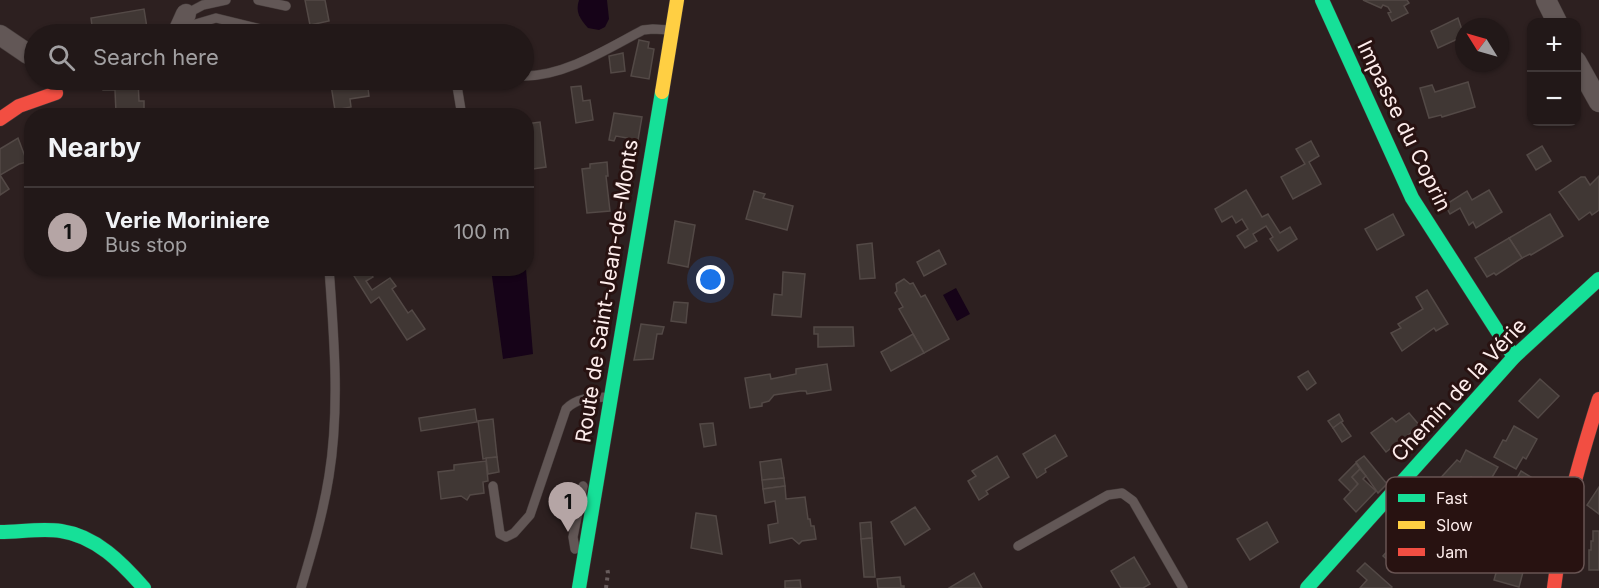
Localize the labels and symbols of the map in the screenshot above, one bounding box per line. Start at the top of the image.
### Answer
north arrow [1455,18,1509,72]
street label: Impasse du Coprin [1352,36,1457,215]
street label: Route de Saint-Jean-de-Monts [570,137,643,444]
your location [696,265,725,294]
street label: Chemin de la Vérie [1386,313,1531,467]
legend [1386,477,1584,573]
pin: 1 [548,482,588,532]
text: Fast [1436,488,1468,508]
text: Slow [1436,515,1473,535]
text: Jam [1436,542,1468,562]

